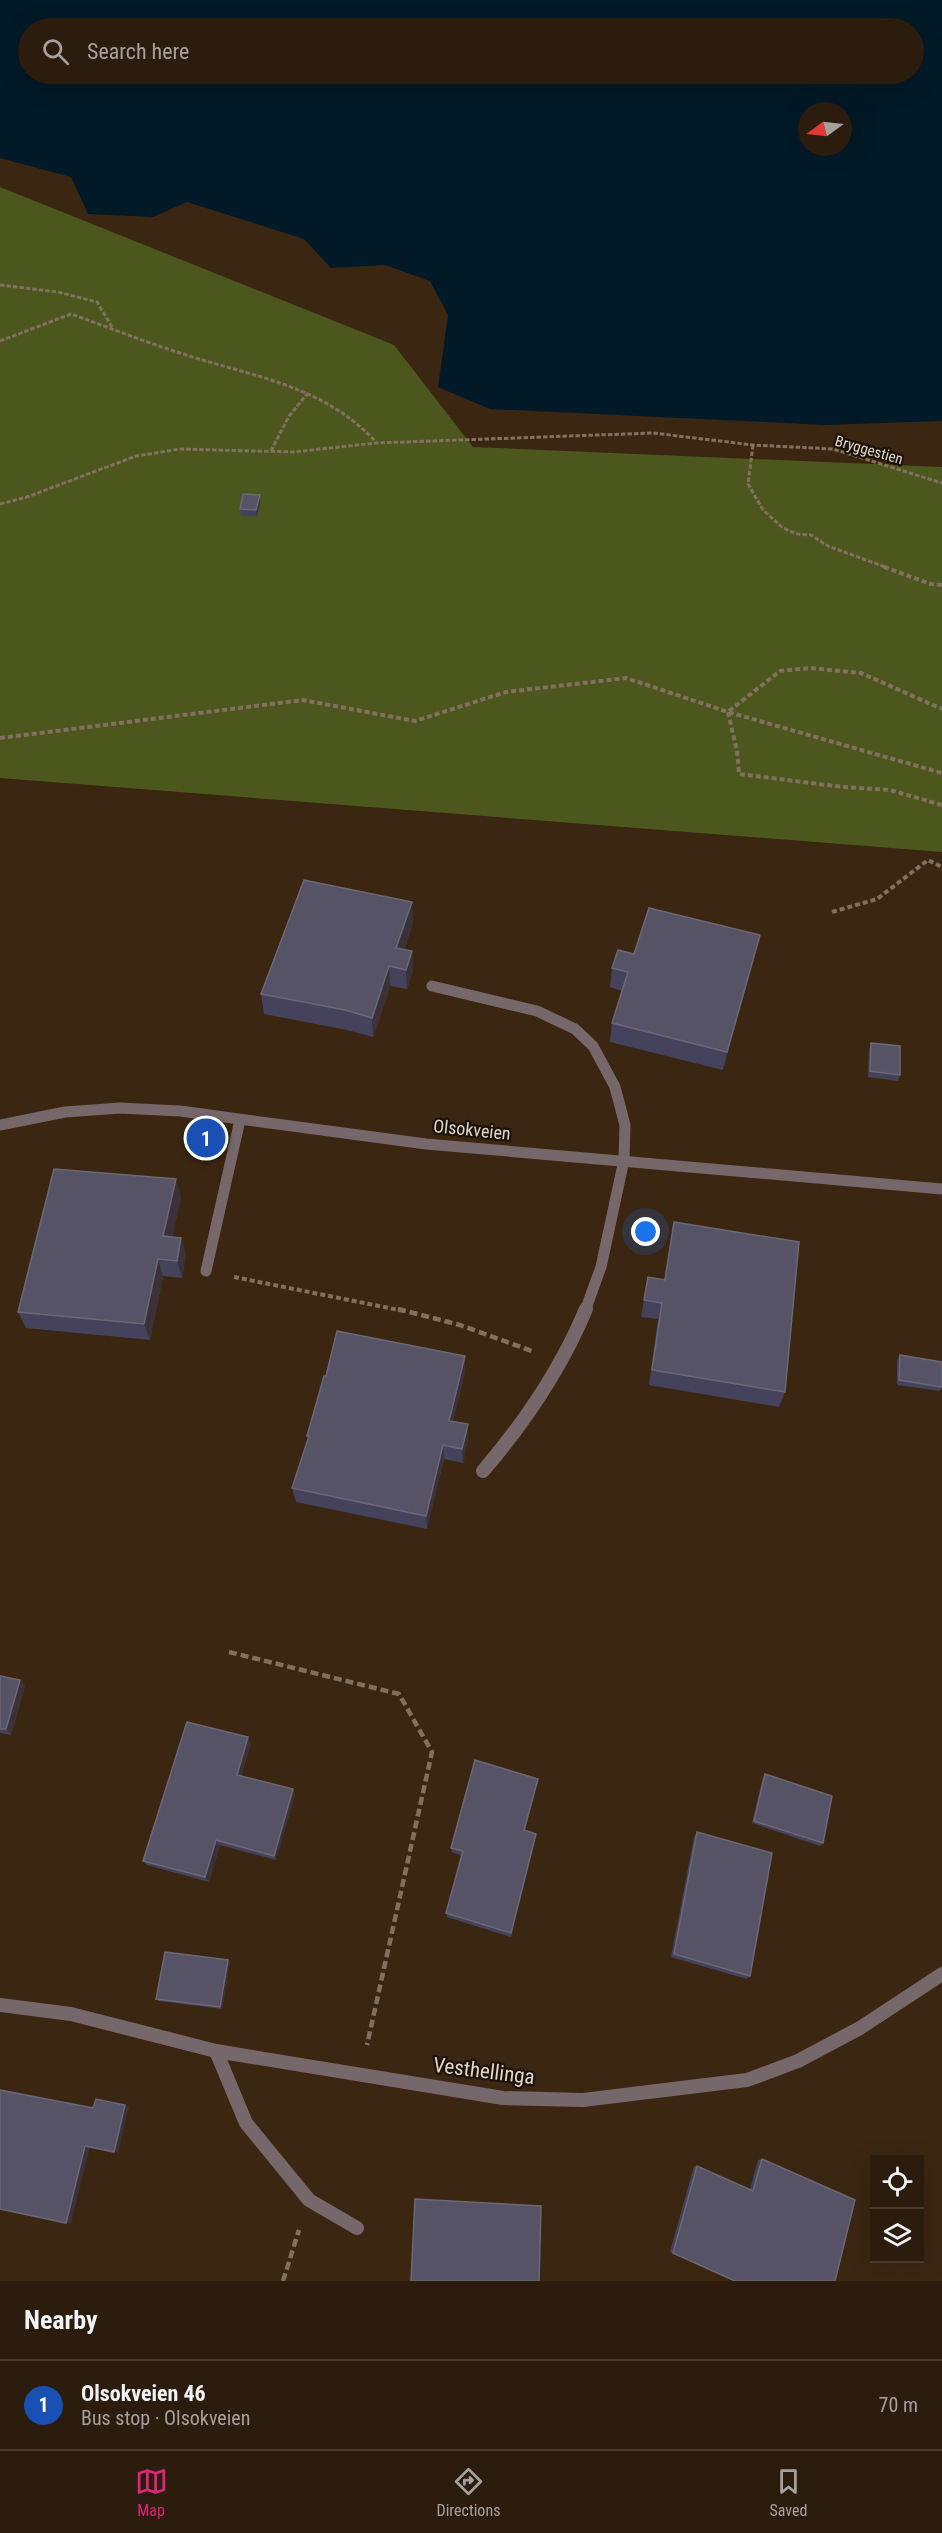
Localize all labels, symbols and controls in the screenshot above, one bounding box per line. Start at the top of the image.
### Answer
search box [18,18,924,84]
icon: search [39,35,72,68]
text: Search here [87,39,189,64]
north arrow [798,102,852,156]
street label: Bryggestien [833,432,905,468]
street label: Olsokveien [432,1115,512,1144]
pin: 1 [186,1116,226,1160]
your location [631,1217,660,1246]
street label: Vesthellinga [432,2053,536,2089]
map controls [870,2155,924,2263]
button: locate [870,2155,924,2209]
button: layers [870,2209,924,2263]
text: Nearby [24,2305,98,2335]
text: Olsokveien 46 [81,2381,206,2406]
text: 1 [38,2393,49,2417]
text: 70 m [879,2393,918,2417]
text: Bus stop · Olsokveien [81,2406,250,2430]
tab: Map [135,2465,168,2520]
tab: Directions [437,2465,500,2520]
tab: Saved [769,2465,807,2520]

